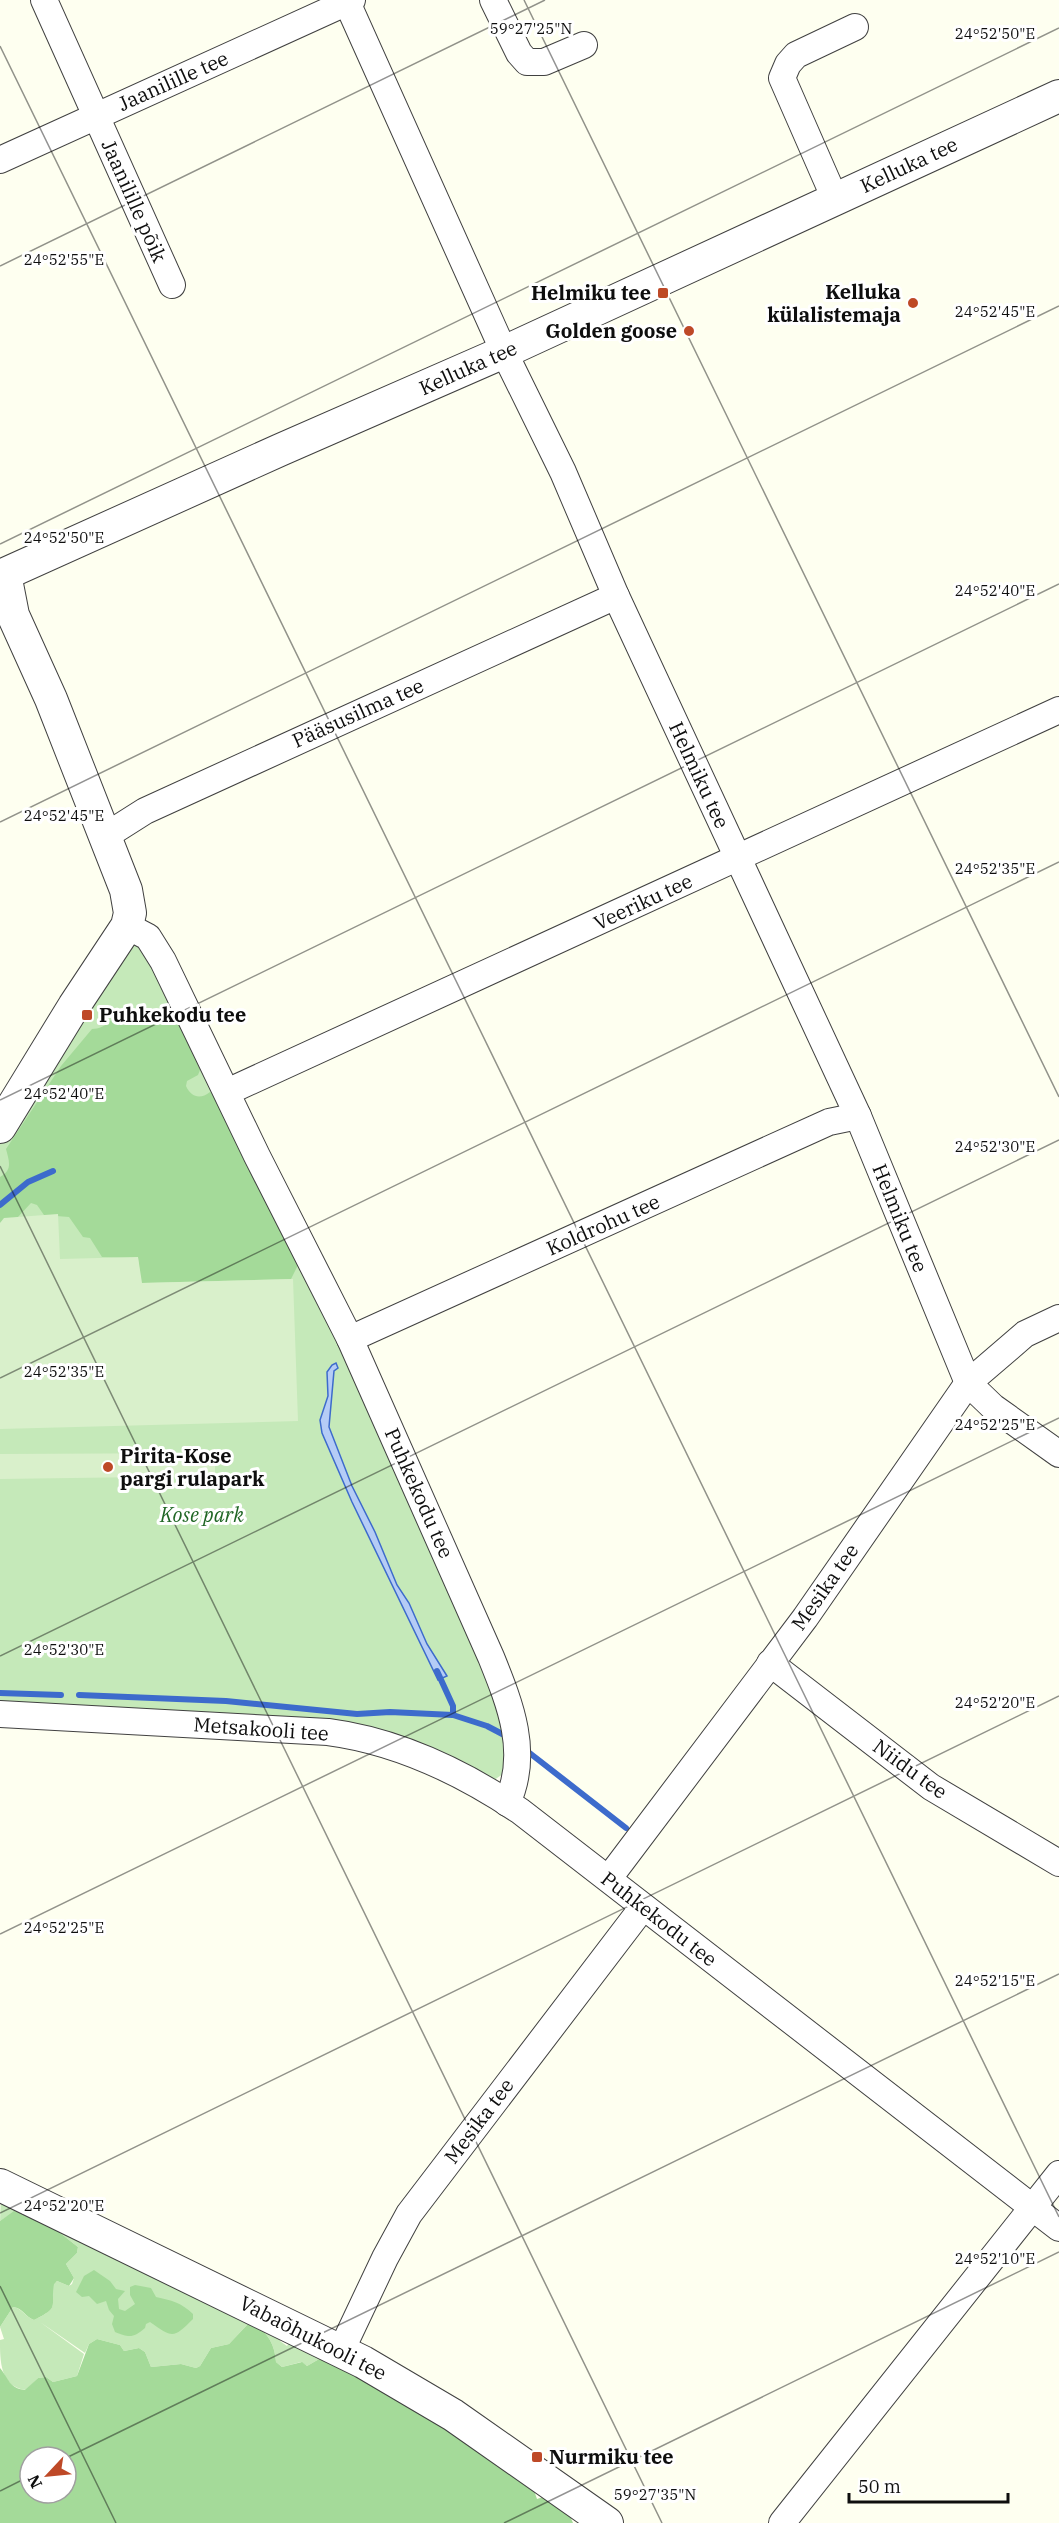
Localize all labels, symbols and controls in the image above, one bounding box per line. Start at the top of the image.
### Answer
text: 59°27'25"N [490,19,572,38]
text: 24°52'50"E [955,24,1035,43]
street label: Jaanilille tee [113,44,232,117]
street label: Kelluka tee [856,130,962,199]
street label: Jaanilille põik [95,135,174,267]
text: 24°52'55"E [24,250,104,269]
place label: Kelluka külalistemaja [767,278,901,328]
place label: Helmiku tee [531,279,651,306]
marker: Helmiku tee [656,286,670,300]
marker: Kelluka külalistemaja [906,296,920,310]
text: 24°52'45"E [955,302,1035,321]
place label: Golden goose [545,317,677,344]
marker: Golden goose [682,324,696,338]
street label: Kelluka tee [415,334,521,401]
text: 24°52'50"E [24,528,104,547]
text: 24°52'40"E [955,581,1035,600]
street label: Pääsusilma tee [288,671,428,754]
street label: Helmiku tee [663,717,736,833]
text: 24°52'45"E [24,806,104,825]
text: 24°52'35"E [955,859,1035,878]
street label: Veeriku tee [589,867,696,936]
place label: Puhkekodu tee [99,1001,246,1028]
marker: Puhkekodu tee [80,1008,94,1022]
text: 24°52'40"E [24,1084,104,1103]
text: 24°52'30"E [955,1137,1035,1156]
street label: Helmiku tee [866,1160,934,1276]
street label: Koldrohu tee [542,1188,664,1262]
text: 24°52'35"E [24,1362,104,1381]
text: 24°52'25"E [955,1415,1035,1434]
street label: Puhkekodu tee [379,1423,460,1562]
place label: Pirita-Kose pargi rulapark [120,1442,265,1492]
marker: Pirita-Kose pargi rulapark [101,1460,115,1474]
park label: Kose park [159,1501,244,1528]
street label: Mesika tee [785,1538,864,1635]
text: 24°52'30"E [24,1640,104,1659]
text: 24°52'20"E [955,1693,1035,1712]
street label: Metsakooli tee [193,1710,330,1747]
street label: Niidu tee [868,1732,953,1805]
street label: Puhkekodu tee [596,1865,723,1972]
text: 24°52'25"E [24,1918,104,1937]
text: 24°52'15"E [955,1971,1035,1990]
street label: Mesika tee [438,2073,519,2169]
text: 24°52'20"E [24,2196,104,2215]
text: 24°52'10"E [955,2249,1035,2268]
street label: Vabaõhukooli tee [235,2289,391,2386]
place label: Nurmiku tee [549,2443,674,2470]
north arrow [18,2445,78,2505]
marker: Nurmiku tee [530,2450,544,2464]
scale bar [849,2466,1008,2504]
text: N [23,2472,46,2492]
text: 50 m [858,2475,901,2498]
text: 59°27'35"N [614,2485,696,2504]

